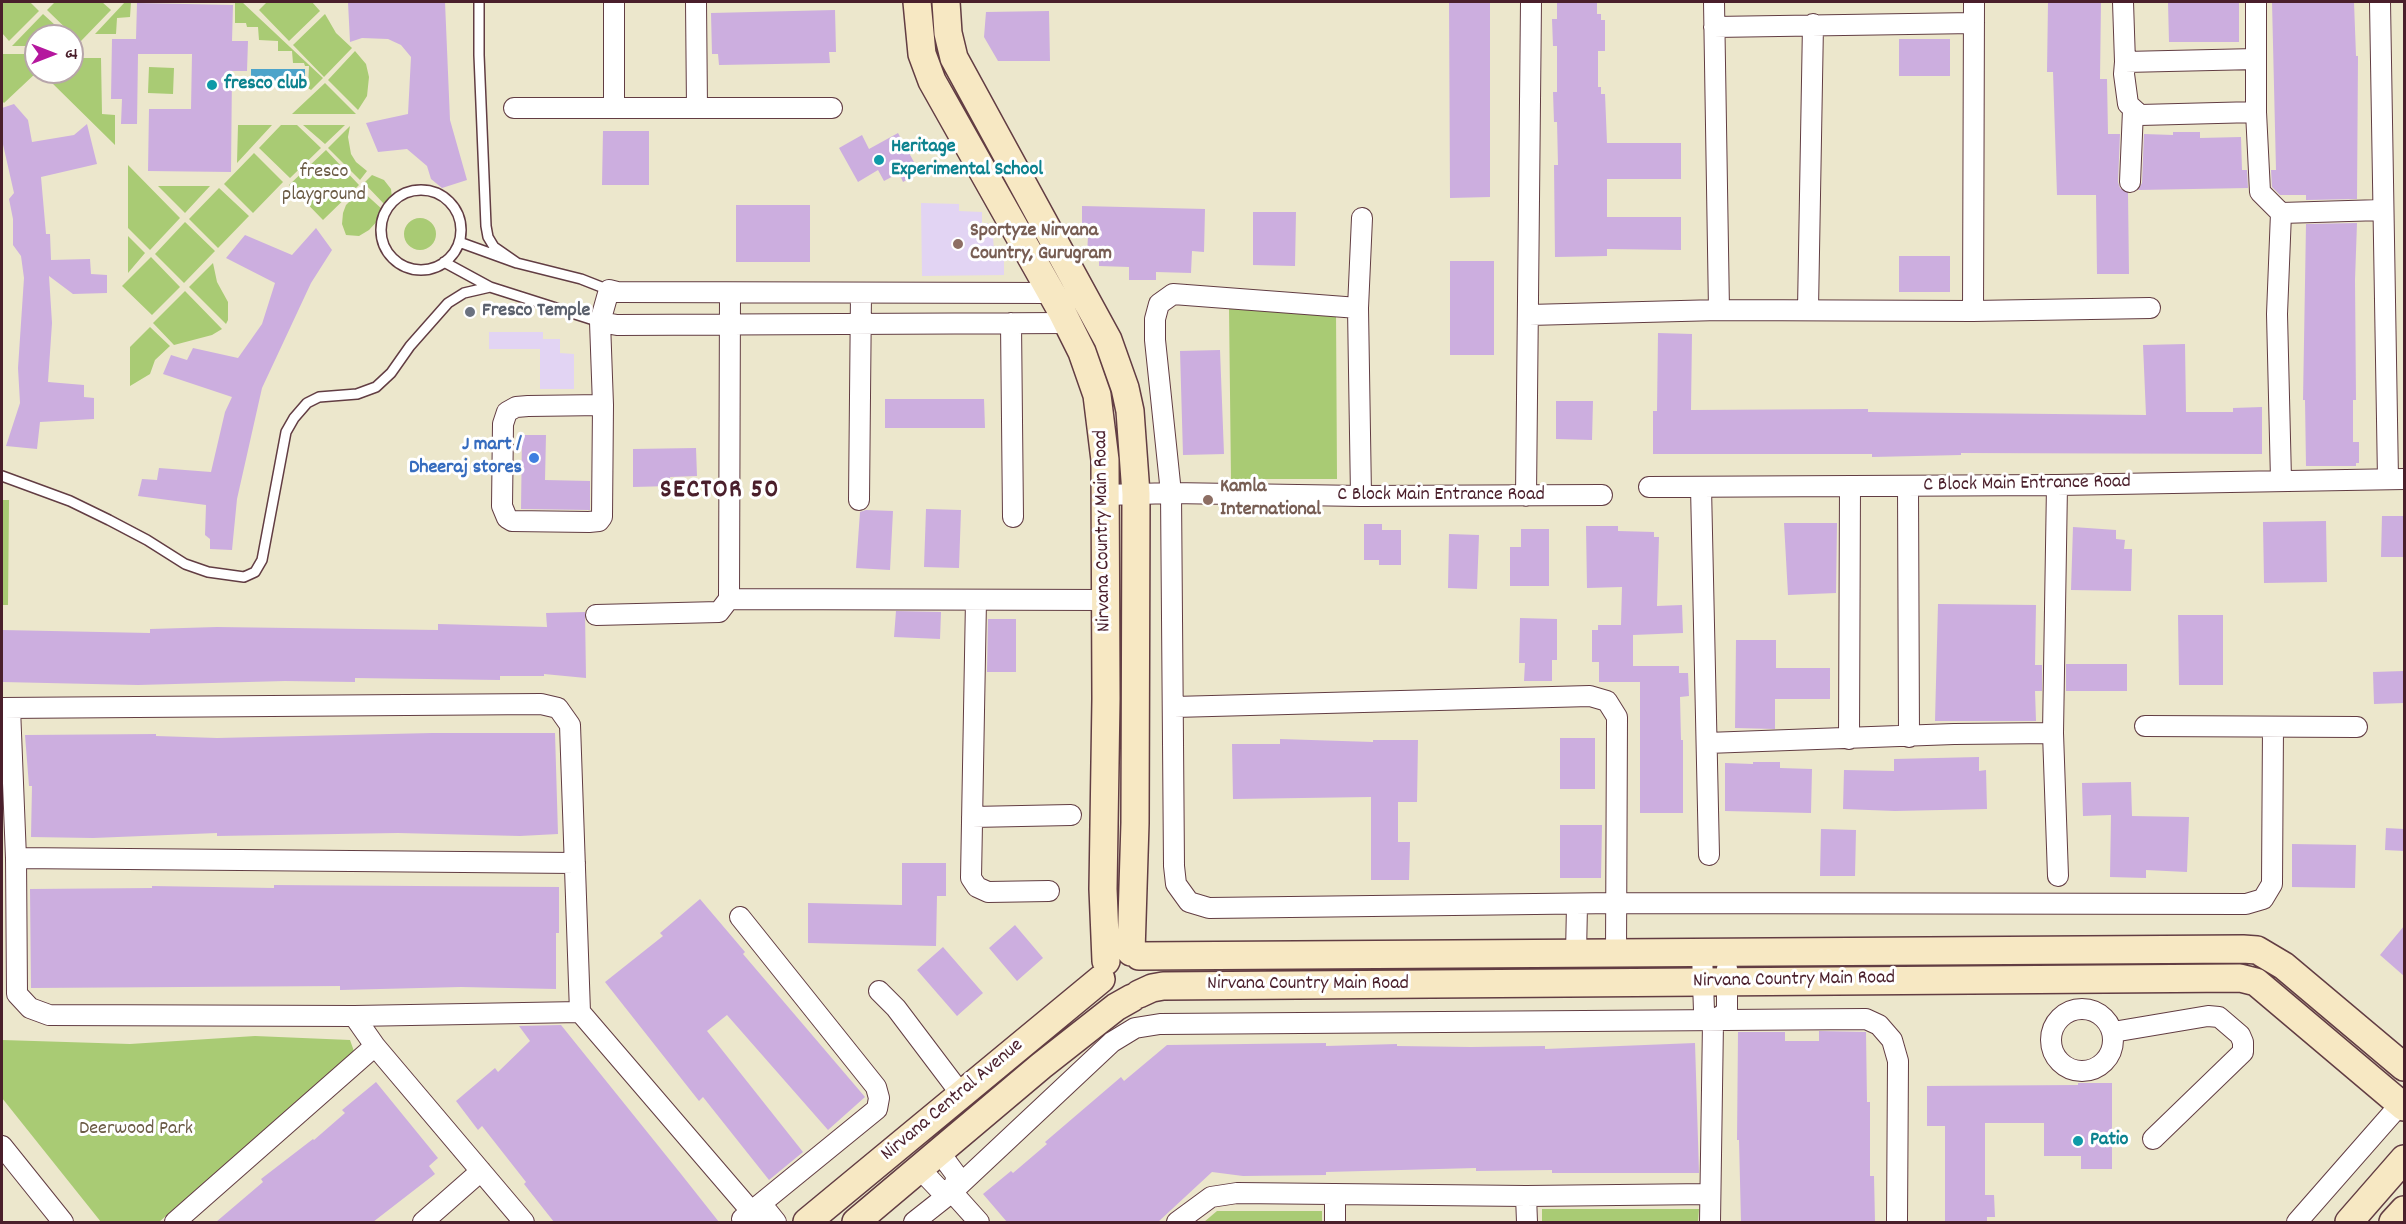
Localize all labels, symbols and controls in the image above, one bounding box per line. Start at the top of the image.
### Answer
north arrow [24,24,84,84]
text: उ [59,49,82,59]
place label: fresco club [224,73,307,97]
marker: fresco club [205,78,219,92]
place label: Heritage Experimental School [891,136,1043,183]
marker: Heritage Experimental School [872,153,886,167]
park label: fresco playground [282,161,366,208]
place label: Sportyze Nirvana Country, Gurugram [970,220,1112,267]
marker: Sportyze Nirvana Country, Gurugram [951,237,965,251]
place label: Fresco Temple [482,300,590,324]
marker: Fresco Temple [463,305,477,319]
street label: Nirvana Country Main Road [1090,430,1118,632]
place label: J mart / Dheeraj stores [409,434,522,481]
marker: J mart / Dheeraj stores [527,451,541,465]
street label: C Block Main Entrance Road [1923,471,2131,499]
district label: SECTOR 50 [660,476,780,508]
place label: Kamla International [1220,476,1321,523]
street label: C Block Main Entrance Road [1337,484,1545,508]
marker: Kamla International [1201,493,1215,507]
street label: Nirvana Country Main Road [1693,967,1895,995]
street label: Nirvana Country Main Road [1207,973,1409,997]
street label: Nirvana Central Avenue [877,1035,1029,1167]
park label: Deerwood Park [79,1118,193,1142]
place label: Patio [2090,1129,2128,1153]
marker: Patio [2071,1134,2085,1148]

